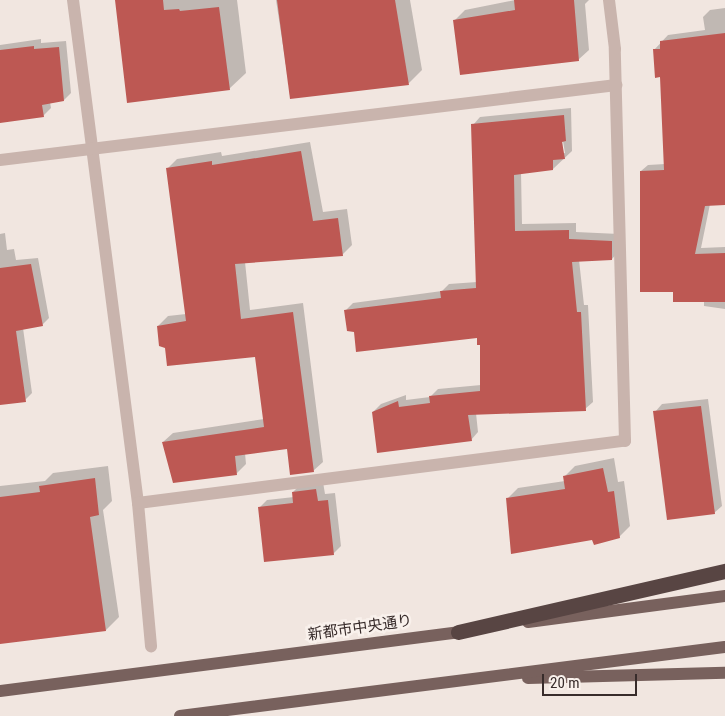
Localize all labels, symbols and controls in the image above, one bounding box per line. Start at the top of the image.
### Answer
street label: 新都市中央通り [307,612,413,644]
scale bar [545,664,640,696]
text: 20 m [550,674,580,692]

